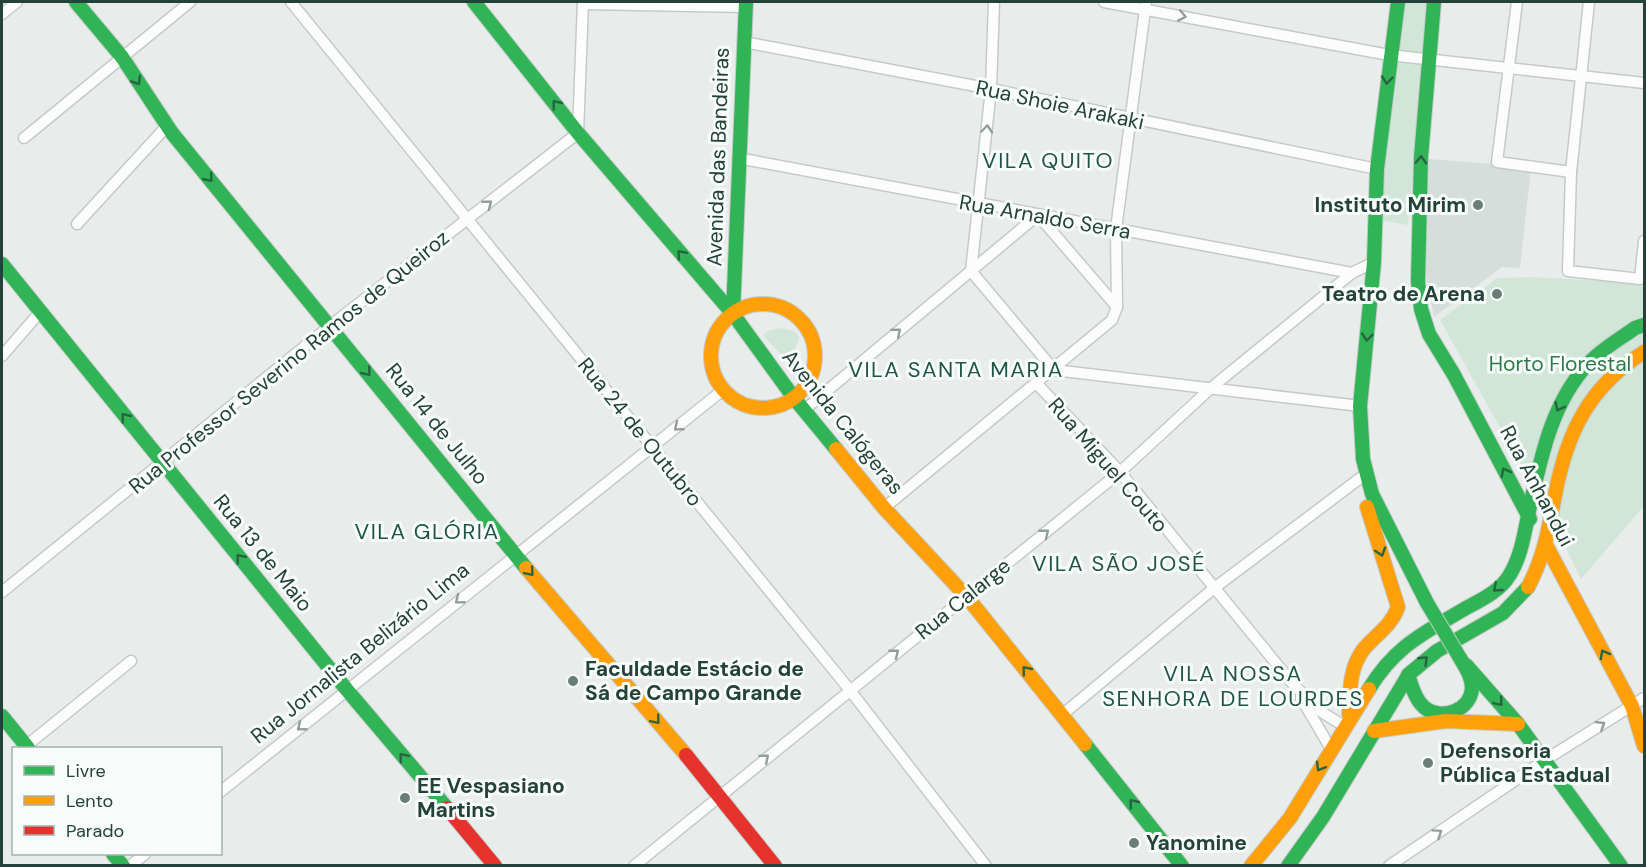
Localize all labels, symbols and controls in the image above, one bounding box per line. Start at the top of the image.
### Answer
one-way arrow [1176,9,1186,22]
street label: Avenida das Bandeiras [700,47,736,267]
street label: Rua Shoie Arakaki [973,73,1147,137]
one-way arrow [130,75,142,85]
one-way arrow [1381,76,1394,85]
one-way arrow [552,100,563,111]
one-way arrow [980,124,993,133]
district label: VILA QUITO [982,146,1114,175]
one-way arrow [1415,156,1428,165]
one-way arrow [202,171,213,182]
street label: Rua Arnaldo Serra [957,188,1133,246]
place label: Instituto Mirim [1315,191,1466,219]
marker: Instituto Mirim [1471,198,1485,212]
one-way arrow [481,201,492,212]
street label: Rua Professor Severino Ramos de Queiroz [123,224,455,500]
one-way arrow [677,250,688,261]
place label: Teatro de Arena [1322,280,1485,308]
marker: Teatro de Arena [1490,287,1504,301]
one-way arrow [890,329,901,340]
one-way arrow [1361,333,1374,342]
street label: Avenida Calógeras [776,344,910,500]
park label: Horto Florestal [1489,350,1631,378]
street label: Rua 24 de Outubro [571,352,709,512]
district label: VILA SANTA MARIA [848,355,1064,384]
street label: Rua 14 de Julho [379,357,495,491]
one-way arrow [360,365,371,376]
street label: Rua Miguel Couto [1042,392,1174,538]
one-way arrow [1555,401,1567,412]
one-way arrow [122,413,133,424]
one-way arrow [674,419,685,430]
street label: Rua Anhandui [1493,421,1581,551]
one-way arrow [1501,467,1512,478]
street label: Rua 13 de Maio [207,488,319,618]
district label: VILA GLÓRIA [354,517,500,546]
one-way arrow [1038,530,1049,541]
one-way arrow [1374,546,1387,557]
district label: VILA SÃO JOSÉ [1032,549,1206,578]
street label: Rua Calarge [910,552,1016,646]
one-way arrow [236,554,247,565]
street label: Rua Jornalista Belizário Lima [245,556,475,750]
one-way arrow [523,565,534,576]
one-way arrow [1493,581,1504,592]
one-way arrow [454,592,465,603]
one-way arrow [888,650,899,661]
one-way arrow [1600,650,1611,660]
place label: Faculdade Estácio de Sá de Campo Grande [585,655,804,707]
one-way arrow [1418,656,1428,667]
district label: VILA NOSSA SENHORA DE LOURDES [1102,659,1364,713]
one-way arrow [1022,666,1033,677]
marker: Faculdade Estácio de Sá de Campo Grande [566,674,580,688]
one-way arrow [1492,695,1503,706]
one-way arrow [649,713,660,724]
one-way arrow [297,719,308,730]
one-way arrow [1594,722,1605,733]
place label: Defensoria Pública Estadual [1440,737,1610,789]
legend [12,747,222,855]
one-way arrow [399,753,410,764]
one-way arrow [758,755,769,766]
marker: Defensoria Pública Estadual [1421,756,1435,770]
text: Livre [66,759,106,783]
one-way arrow [1316,761,1327,771]
place label: EE Vespasiano Martins [417,772,565,824]
text: Lento [66,789,113,813]
marker: EE Vespasiano Martins [398,791,412,805]
one-way arrow [1129,799,1140,810]
text: Parado [66,819,124,843]
place label: Yanomine [1146,829,1247,857]
one-way arrow [1431,829,1442,840]
marker: Yanomine [1127,836,1141,850]

